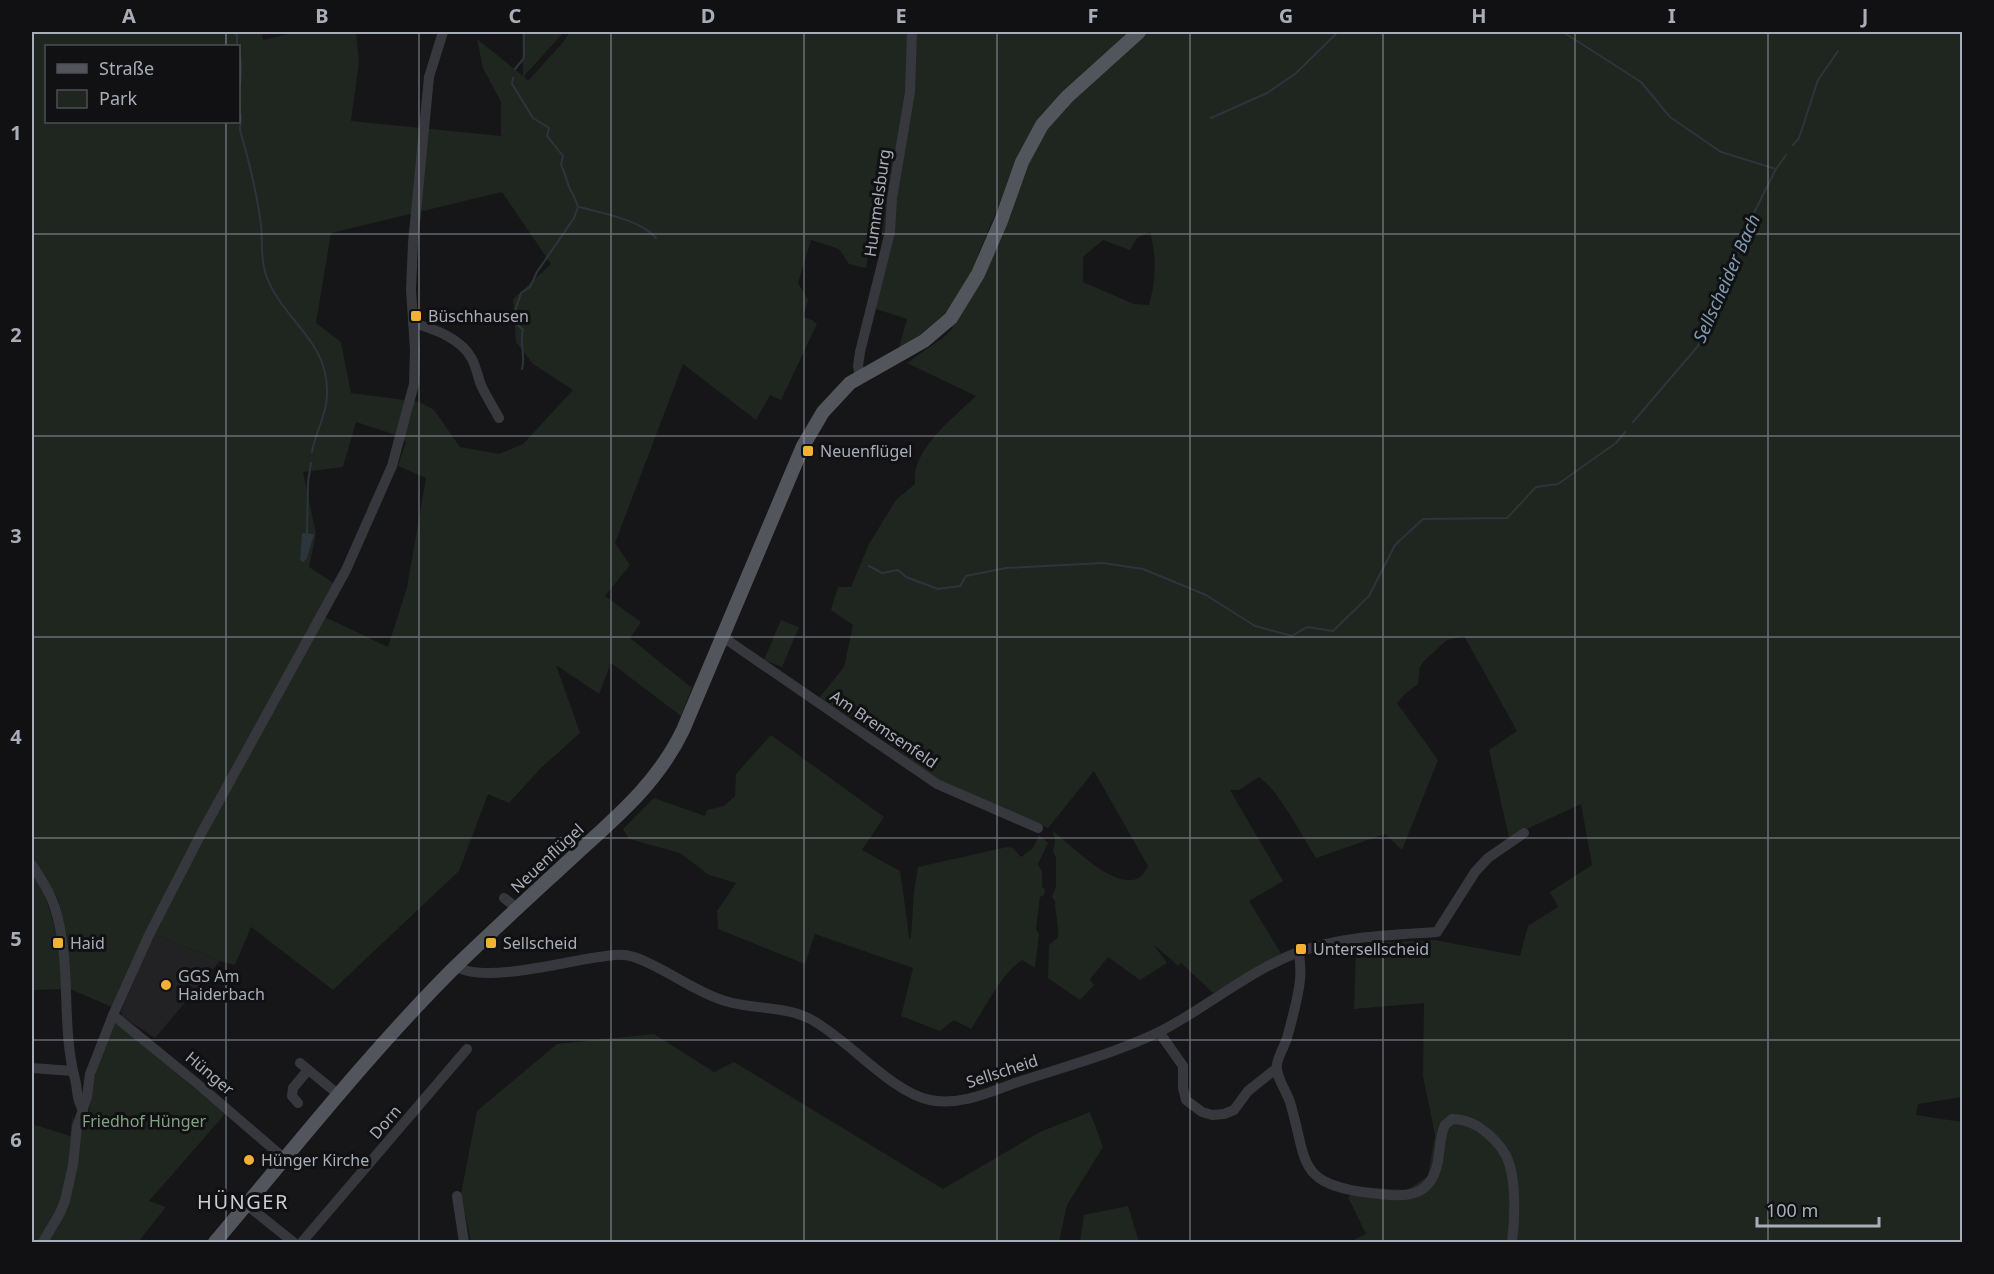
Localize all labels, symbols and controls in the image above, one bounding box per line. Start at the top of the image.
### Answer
text: A [122,2,136,29]
text: B [315,2,329,29]
text: C [509,2,522,29]
text: D [701,2,715,29]
text: E [895,2,907,29]
text: F [1088,2,1098,29]
text: G [1279,2,1293,29]
text: H [1471,2,1487,29]
text: I [1668,2,1676,29]
text: J [1860,2,1868,29]
legend [45,45,240,123]
text: Straße [99,56,154,80]
text: Park [99,86,137,110]
text: 1 [10,119,22,146]
street label: Hummelsburg [859,148,895,258]
water label: Sellscheider Bach [1687,210,1765,346]
place label: Büschhausen [428,305,529,327]
marker: Büschhausen [409,309,423,323]
text: 2 [10,321,22,348]
place label: Neuenflügel [820,440,913,462]
marker: Neuenflügel [801,444,815,458]
text: 3 [10,522,22,549]
street label: Am Bremsenfeld [826,685,942,773]
text: 4 [10,723,22,750]
street label: Neuenflügel [506,818,588,898]
text: 5 [10,925,22,952]
place label: Haid [70,932,105,954]
place label: Sellscheid [503,932,577,954]
marker: Haid [51,936,65,950]
marker: Sellscheid [484,936,498,950]
place label: Untersellscheid [1313,938,1429,960]
marker: Untersellscheid [1294,942,1308,956]
place label: GGS Am Haiderbach [178,965,265,1005]
marker: GGS Am Haiderbach [159,978,173,992]
street label: Hünger [181,1046,239,1100]
street label: Sellscheid [963,1049,1041,1093]
street label: Dorn [364,1100,406,1144]
park label: Friedhof Hünger [82,1110,207,1132]
text: 6 [10,1126,22,1153]
place label: Hünger Kirche [261,1149,369,1171]
marker: Hünger Kirche [242,1153,256,1167]
district label: HÜNGER [197,1188,289,1215]
scale bar [1757,1190,1878,1228]
text: 100 m [1766,1198,1818,1222]

